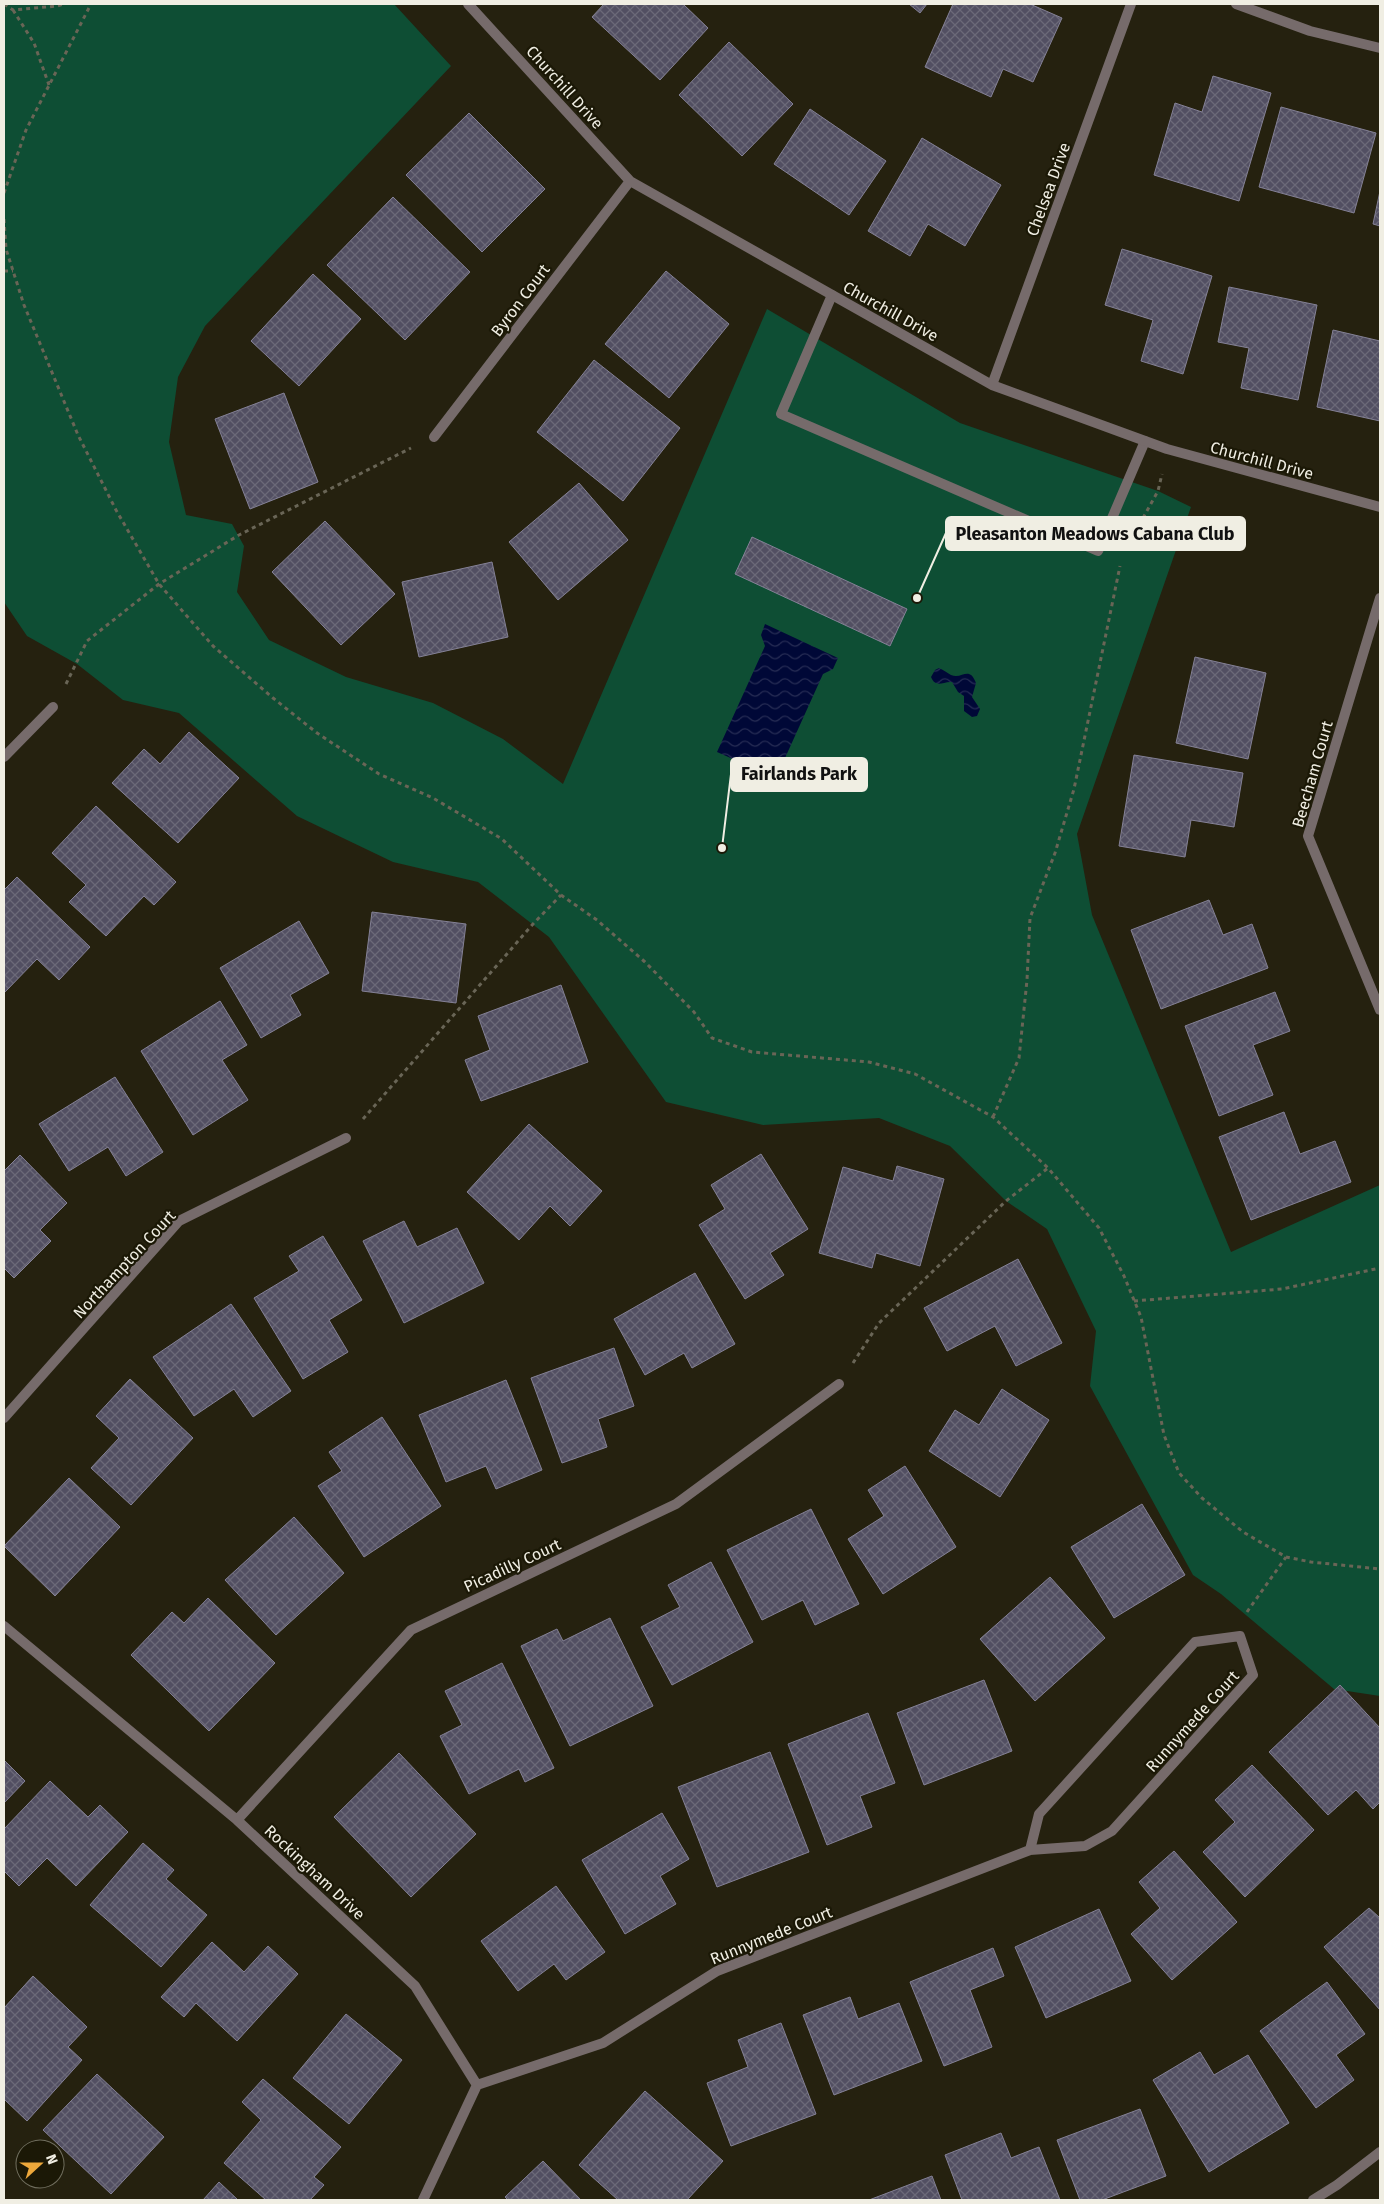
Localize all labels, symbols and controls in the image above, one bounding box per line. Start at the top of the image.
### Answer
street label: Churchill Drive [522,42,607,133]
street label: Chelsea Drive [1023,140,1074,239]
street label: Byron Court [487,260,554,340]
street label: Churchill Drive [840,277,942,345]
street label: Churchill Drive [1208,438,1315,483]
callout: Pleasanton Meadows Cabana Club [946,517,1245,550]
text: Pleasanton Meadows Cabana Club [956,523,1235,545]
street label: Beecham Court [1288,718,1337,830]
callout: Fairlands Park [731,758,867,791]
text: Fairlands Park [741,763,858,785]
street label: Northampton Court [69,1206,180,1322]
street label: Picadilly Court [461,1535,564,1596]
street label: Runnymede Court [1142,1667,1243,1776]
street label: Rockingham Drive [260,1821,369,1924]
street label: Runnymede Court [707,1902,835,1969]
north arrow [15,2139,65,2189]
text: N [42,2152,61,2167]

